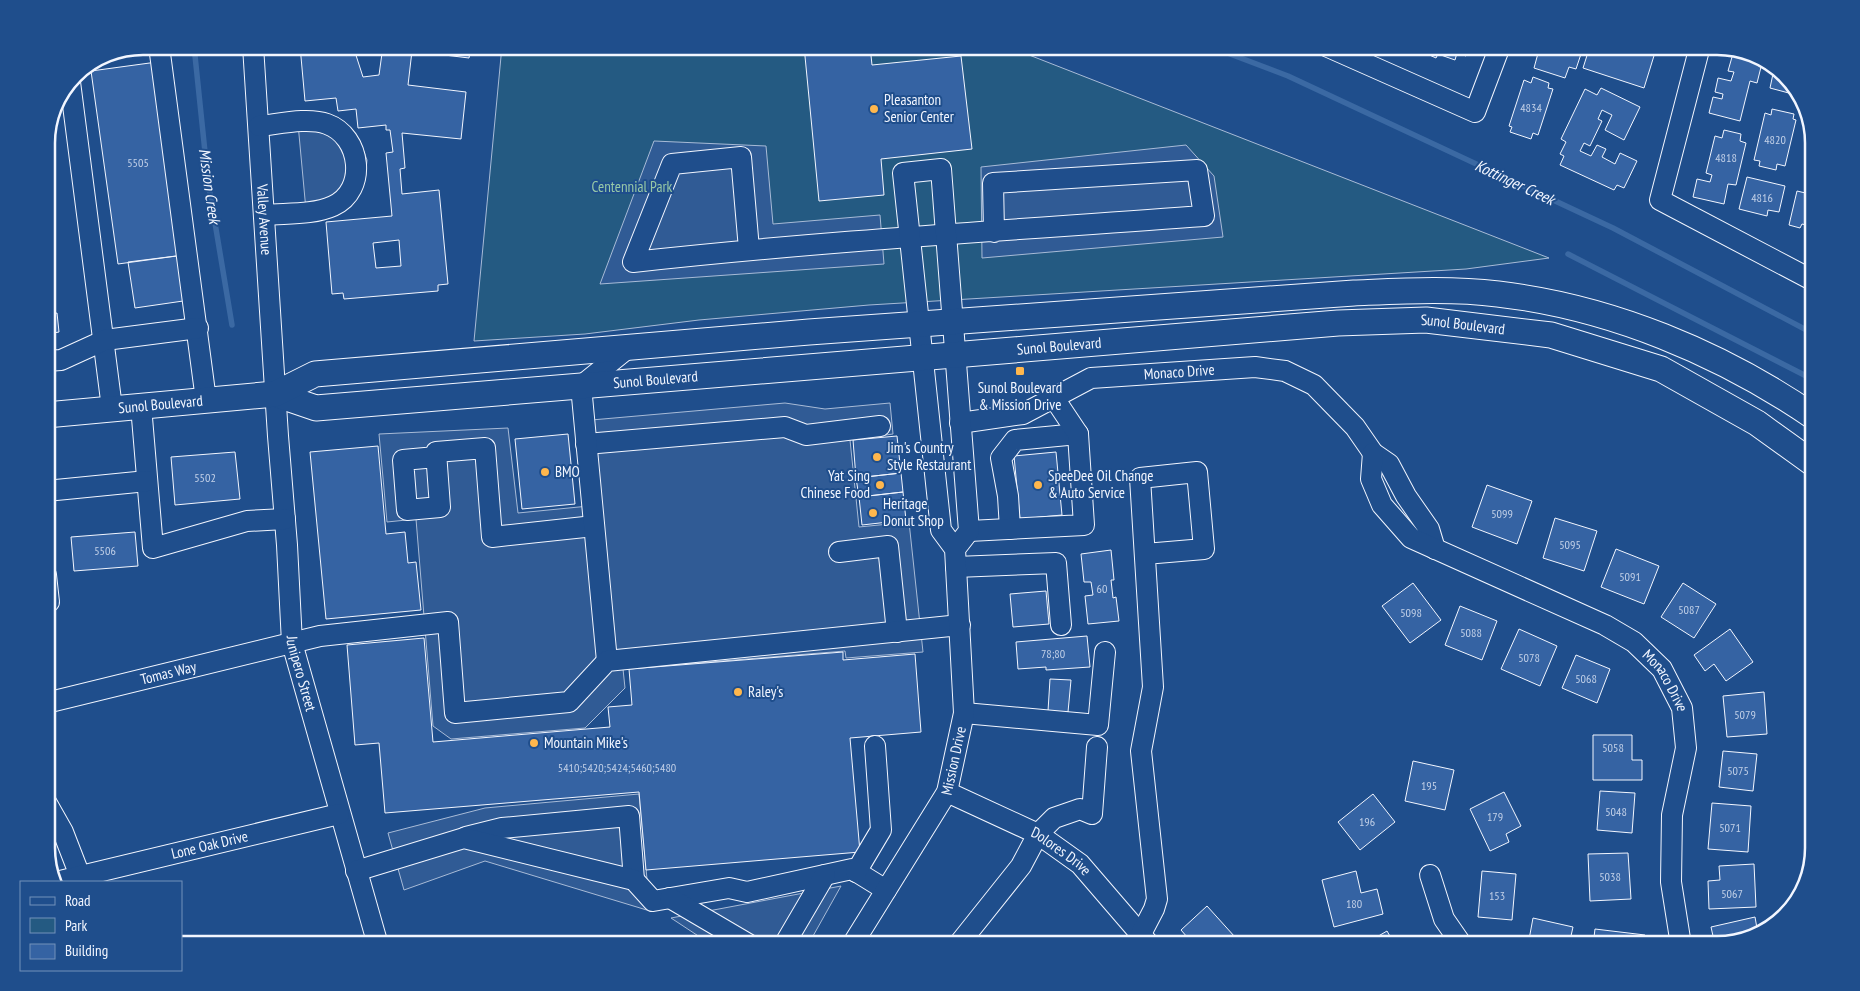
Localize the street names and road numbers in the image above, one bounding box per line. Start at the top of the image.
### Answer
street label: Valley Avenue [253,182,276,256]
street label: Sunol Boulevard [1420,310,1506,338]
street label: Sunol Boulevard [1016,333,1102,359]
street label: Monaco Drive [1143,360,1215,383]
street label: Sunol Boulevard [612,366,698,392]
street label: Sunol Boulevard [117,391,204,417]
street label: Junipero Street [283,634,321,713]
street label: Monaco Drive [1639,645,1692,712]
street label: Tomas Way [138,657,198,689]
street label: Mission Drive [937,725,970,797]
street label: Dolores Drive [1028,822,1096,879]
street label: Lone Oak Drive [169,826,250,863]

